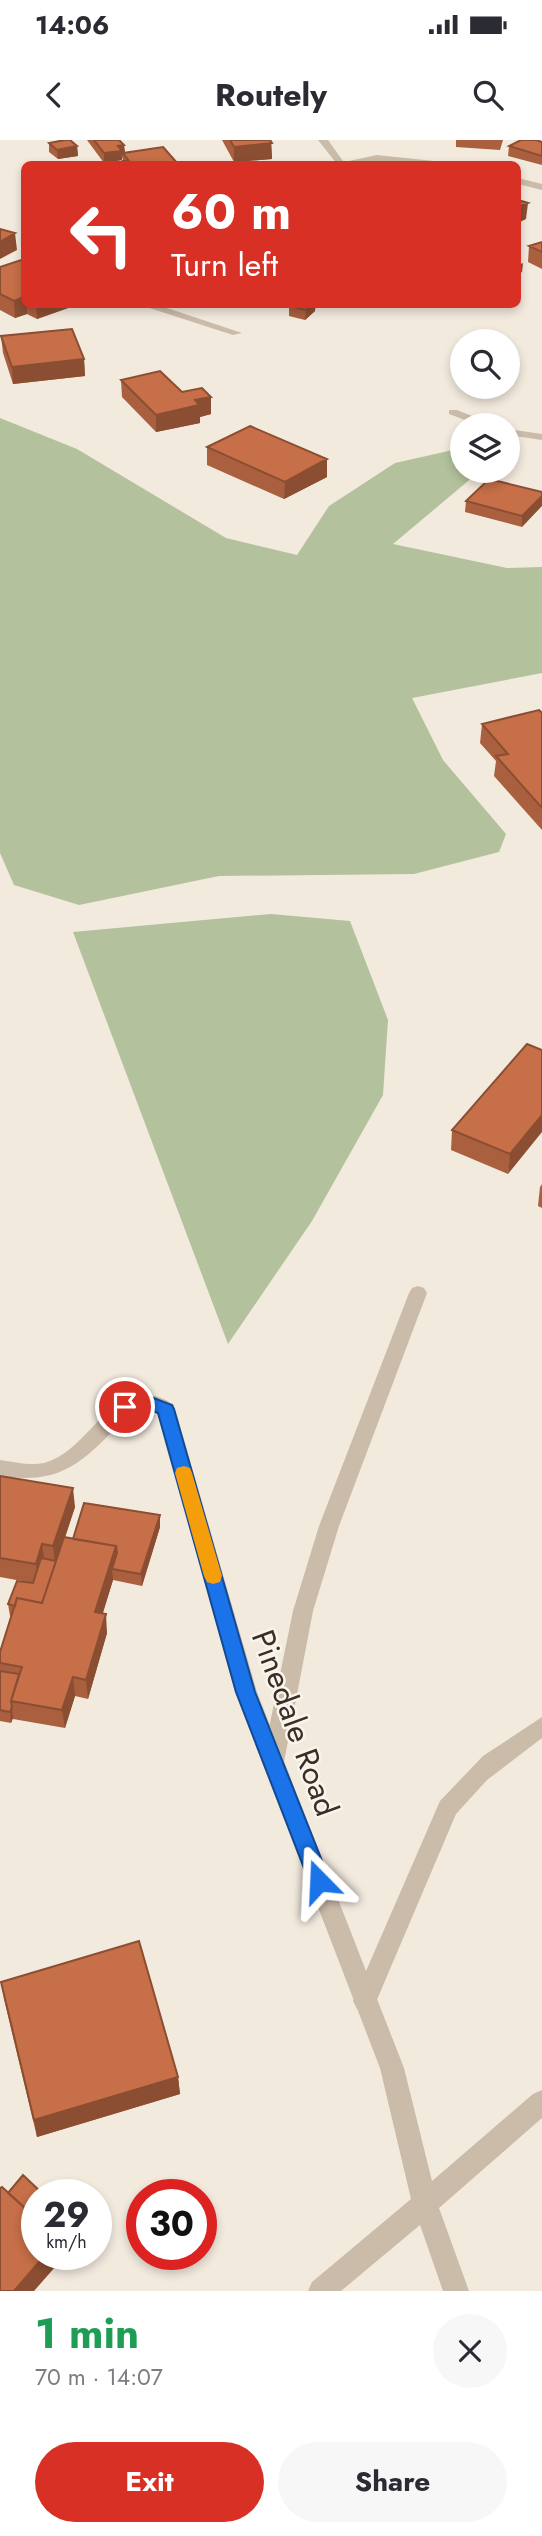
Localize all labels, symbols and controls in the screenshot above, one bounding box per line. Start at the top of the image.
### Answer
text: 14:06 [35,6,109,44]
text: Routely [215,72,327,118]
icon: back [35,76,73,114]
icon: search [469,76,507,114]
text: 60 m [171,177,291,247]
icon: left [56,189,147,280]
text: Turn left [171,242,278,288]
map controls [450,329,520,483]
button: search [450,329,520,399]
button: layers [450,413,520,483]
pin [95,1377,155,1437]
icon: arrive [106,1388,144,1426]
street label: Pinedale Road [240,1623,350,1823]
position arrow [282,1844,356,1918]
speed limit sign: 30 [126,2179,217,2270]
text: 29 [43,2190,90,2240]
text: km/h [46,2229,87,2255]
text: 1 min [35,2303,139,2364]
button: close [433,2314,507,2388]
text: 70 m · 14:07 [35,2360,163,2394]
button: Exit [35,2442,264,2522]
button: Share [278,2442,507,2522]

